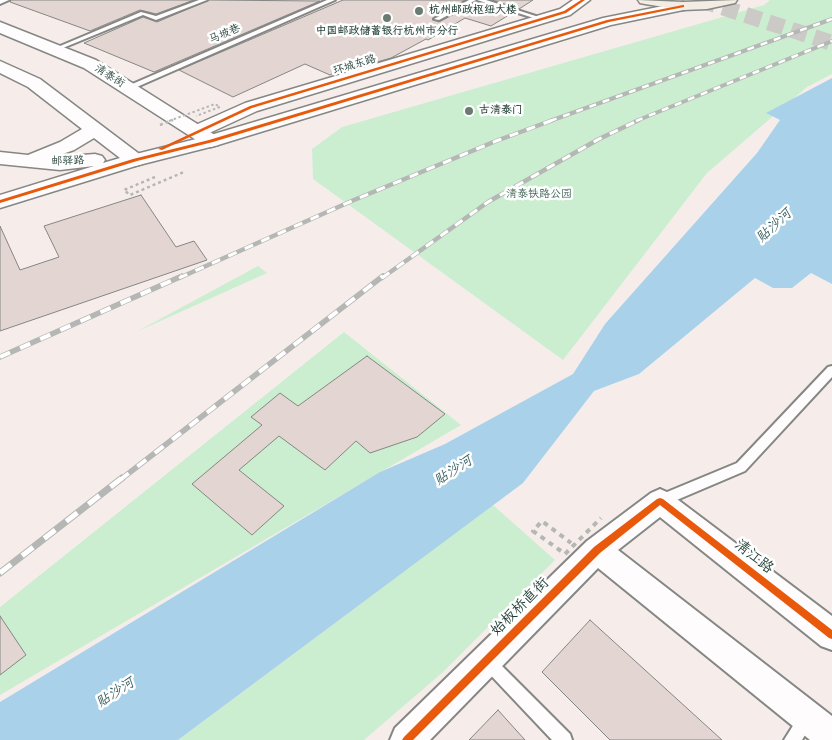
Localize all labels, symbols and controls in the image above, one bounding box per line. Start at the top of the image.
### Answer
place label: 杭州邮政枢纽大楼 [429,4,517,18]
marker: 杭州邮政枢纽大楼 [413,5,425,17]
marker: 中国邮政储蓄银行杭州市分行 [381,12,393,24]
street label: 马坡巷 [207,22,243,48]
place label: 中国邮政储蓄银行杭州市分行 [316,25,458,39]
street label: 环城东路 [332,53,378,79]
street label: 清泰街 [92,63,126,91]
place label: 古清泰门 [479,104,523,118]
marker: 古清泰门 [463,105,475,117]
street label: 邮驿路 [51,155,85,169]
park label: 清泰铁路公园 [506,188,572,202]
water label: 贴沙河 [754,207,796,247]
water label: 贴沙河 [432,454,476,490]
street label: 清江路 [730,537,776,579]
street label: 始板桥直街 [488,575,554,641]
water label: 贴沙河 [94,676,138,712]

